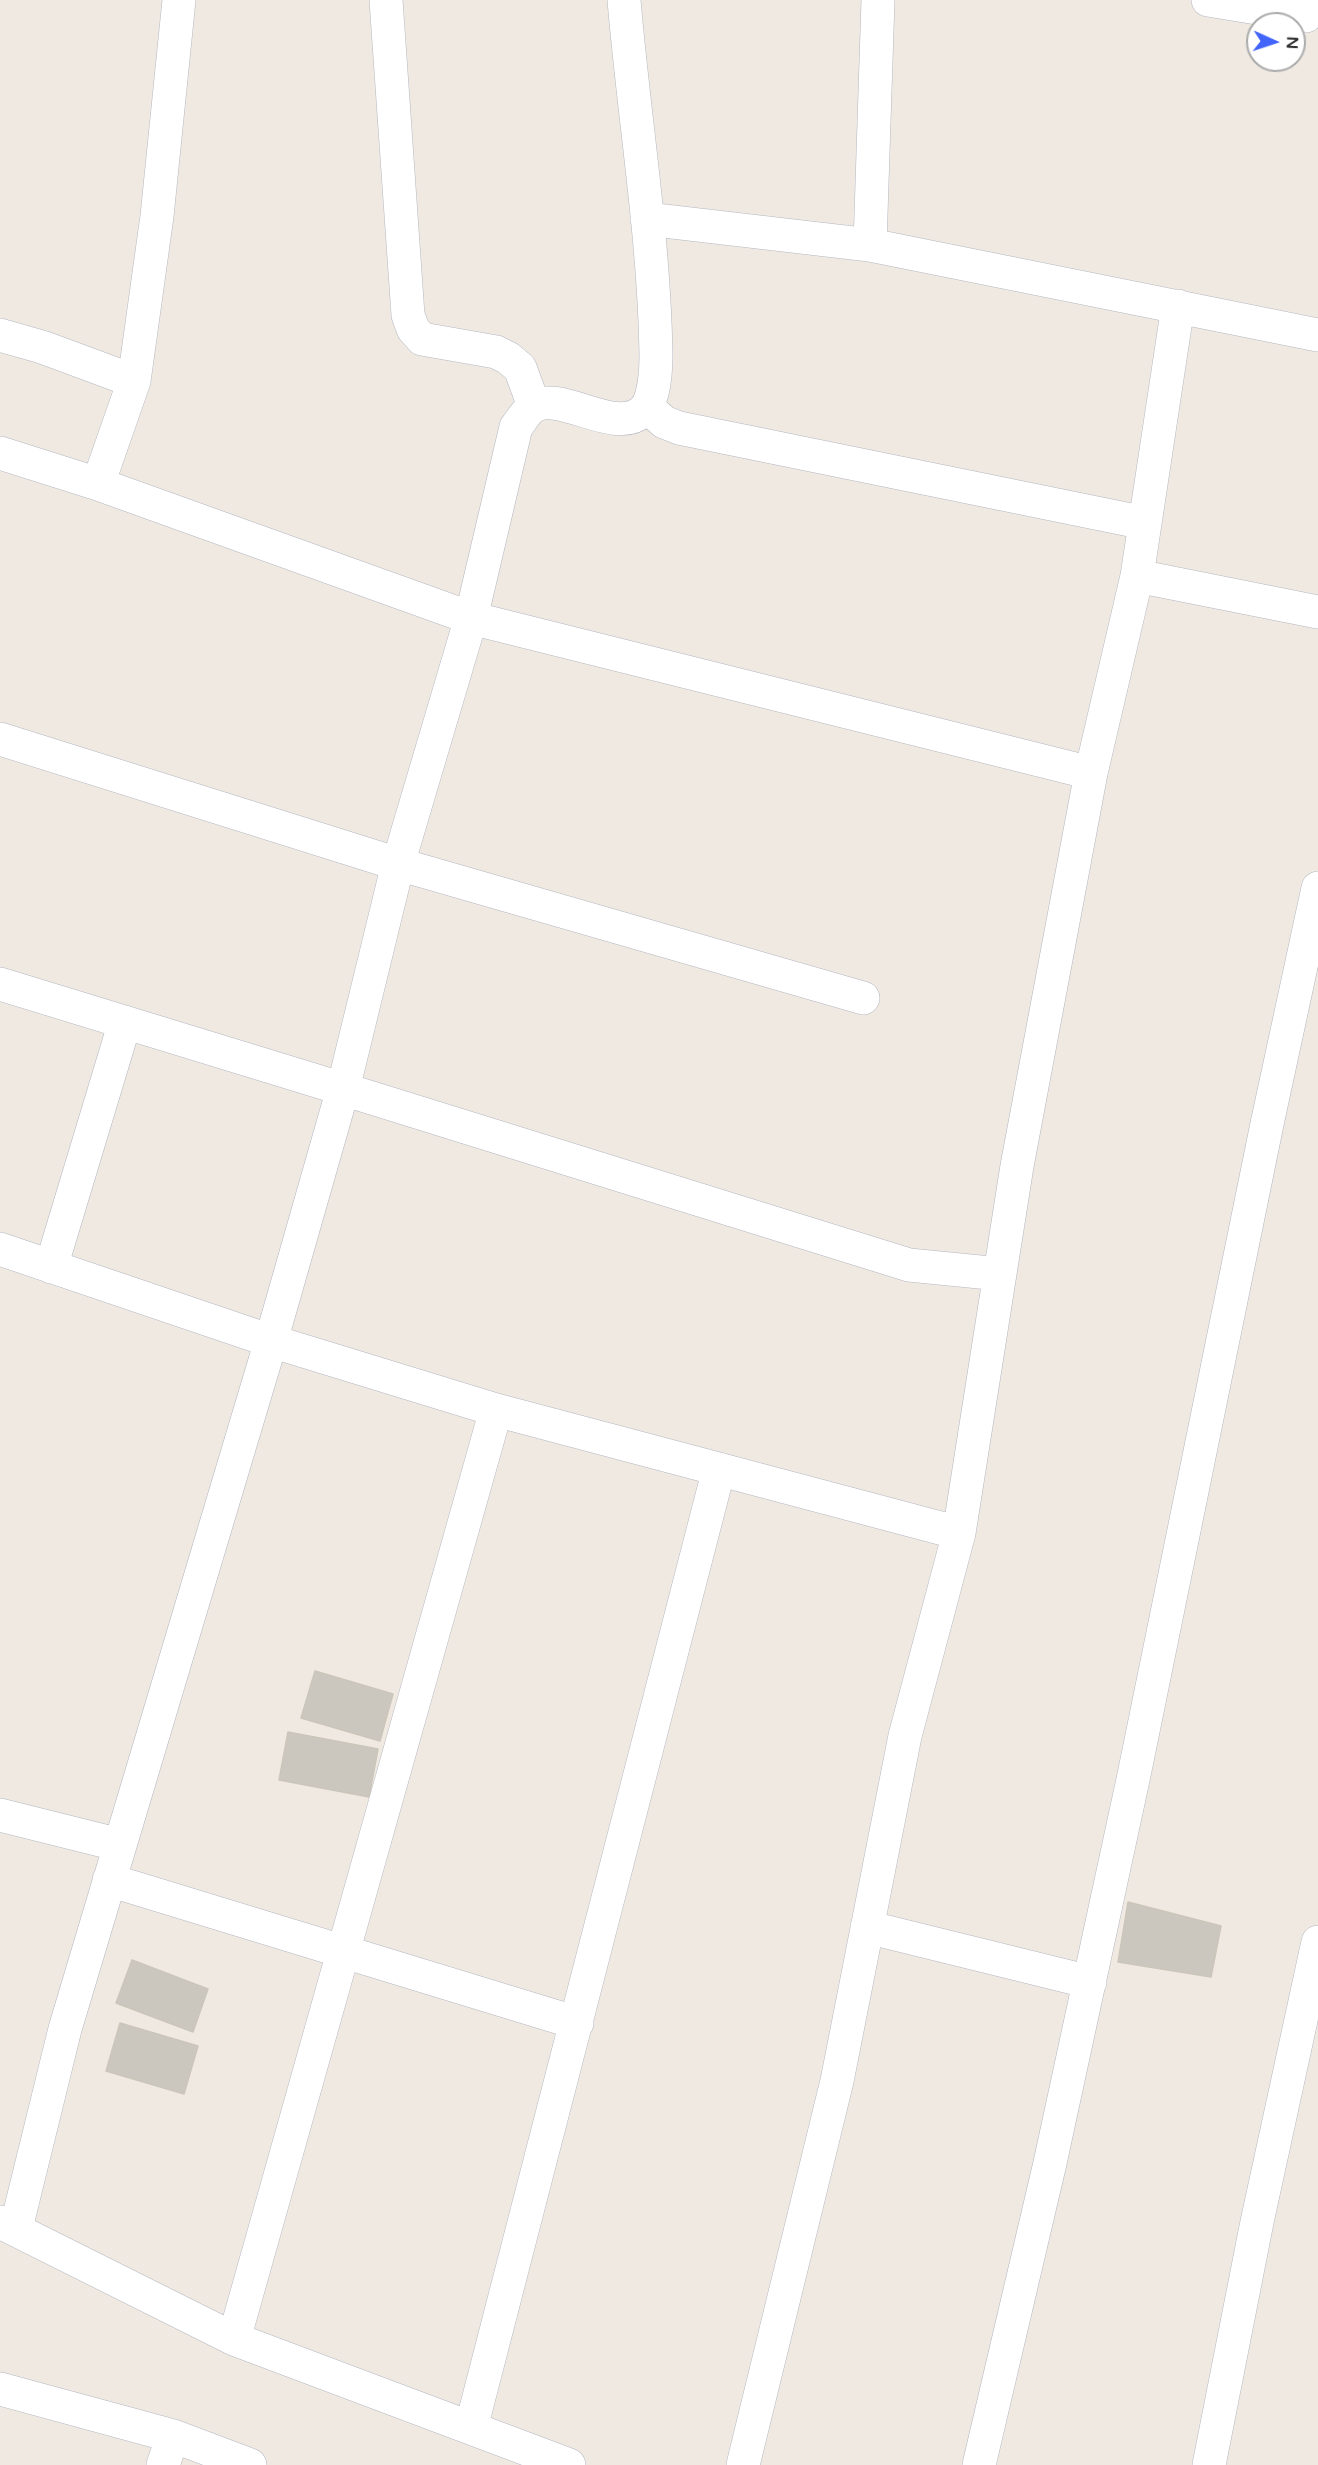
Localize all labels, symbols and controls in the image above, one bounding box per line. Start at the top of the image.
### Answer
north arrow [1246,12,1306,72]
text: N [1282,36,1302,50]

